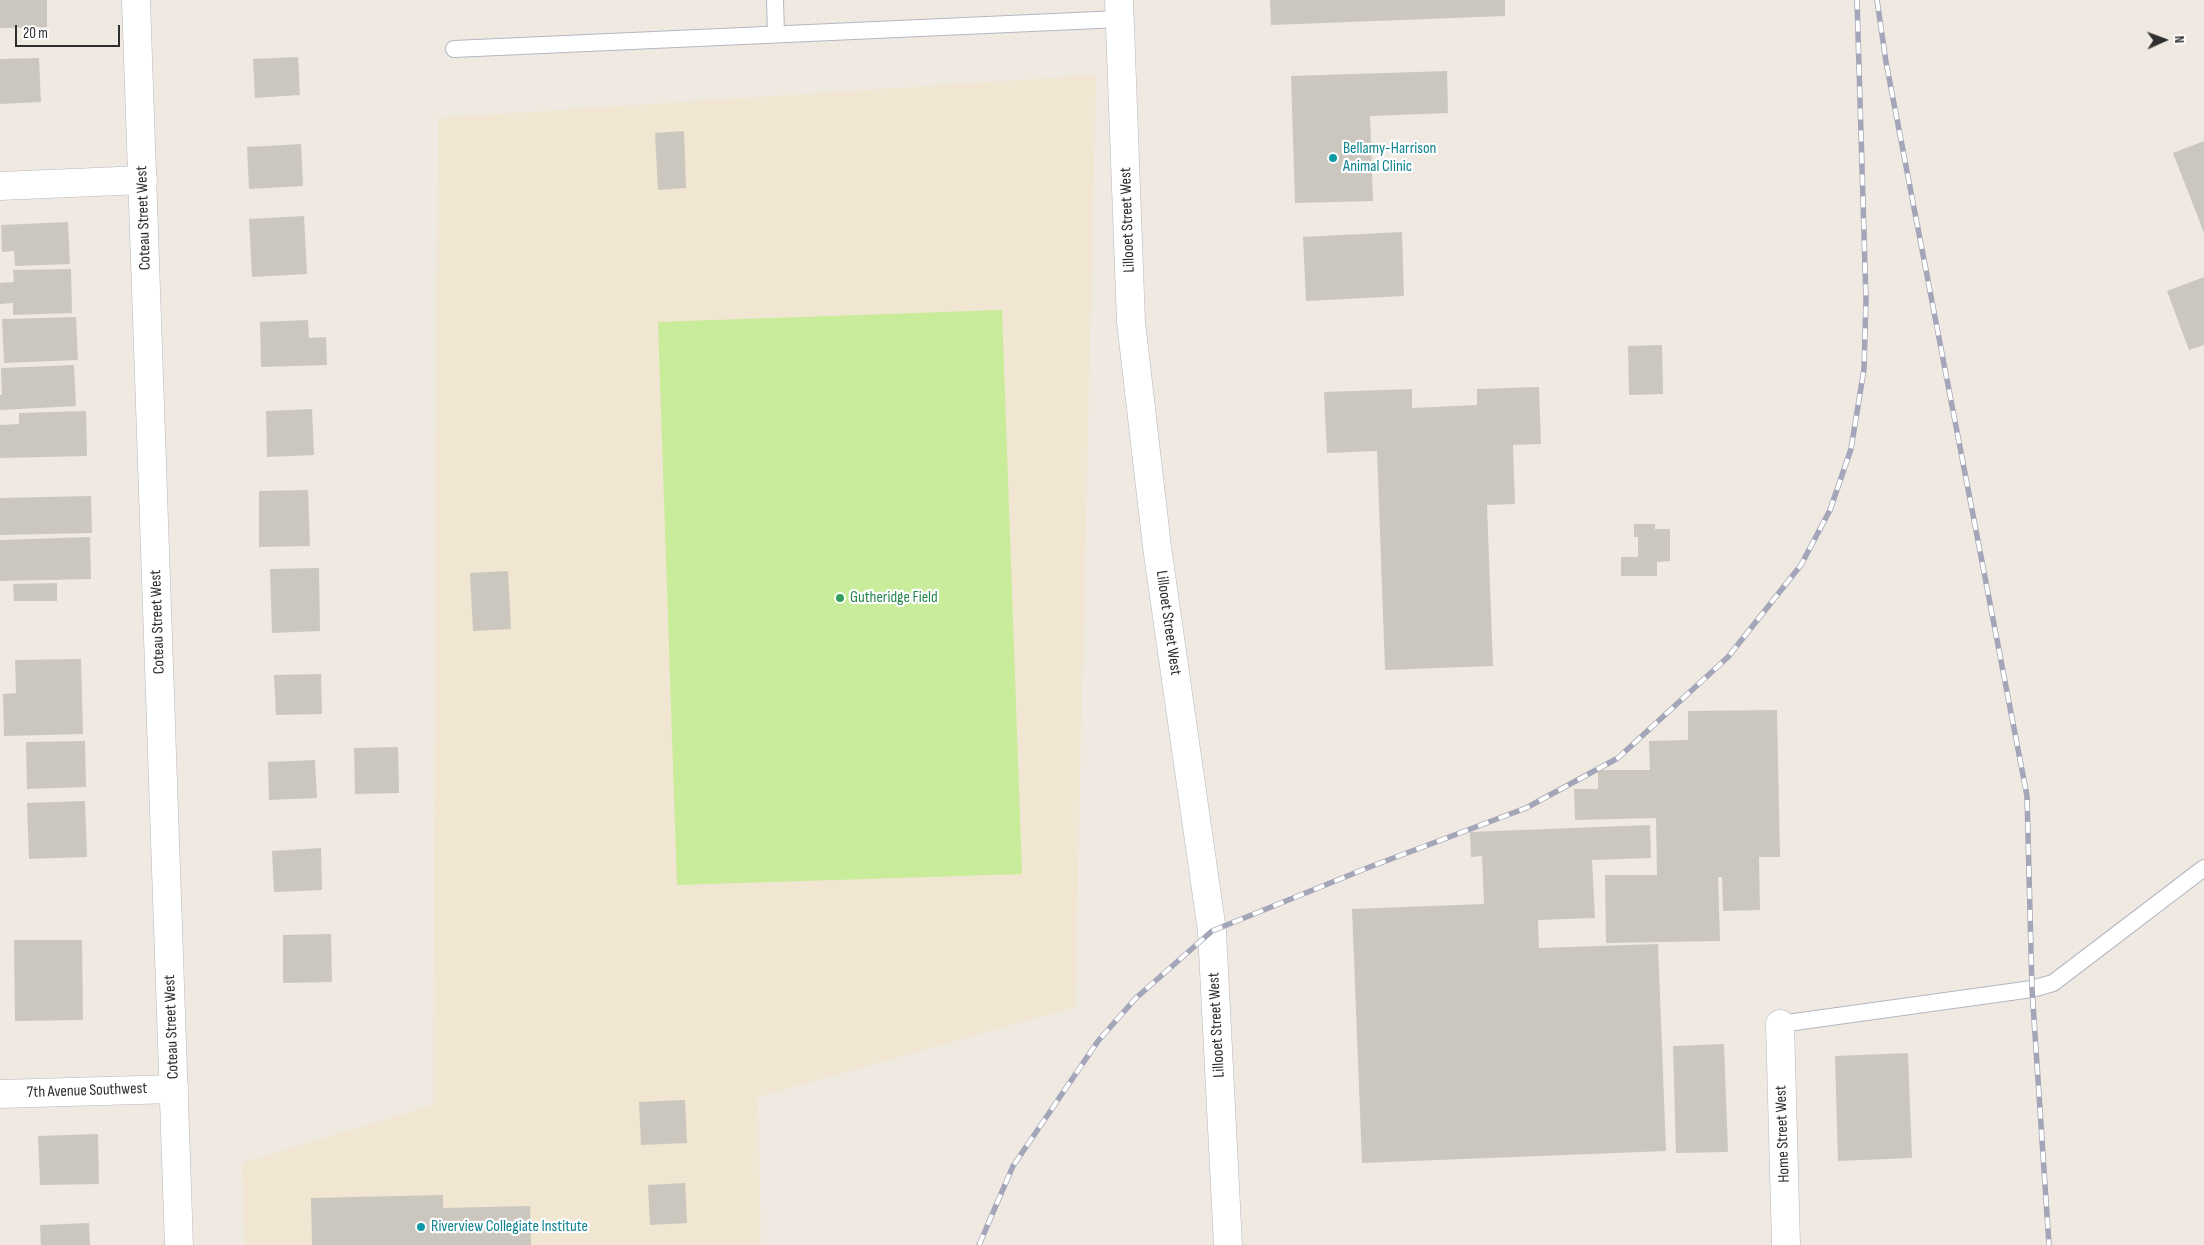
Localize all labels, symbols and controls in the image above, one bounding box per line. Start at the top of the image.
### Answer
scale bar [18,15,122,47]
north arrow [2139,15,2189,65]
text: 20 m [23,24,48,43]
text: N [2171,35,2188,43]
place label: Bellamy-Harrison Animal Clinic [1343,139,1436,177]
marker: Bellamy-Harrison Animal Clinic [1327,152,1339,164]
street label: Coteau Street West [133,166,155,270]
street label: Lillooet Street West [1117,167,1139,273]
street label: Lillooet Street West [1151,569,1185,677]
street label: Coteau Street West [147,570,169,674]
place label: Gutheridge Field [850,588,938,608]
marker: Gutheridge Field [834,592,846,604]
street label: Lillooet Street West [1205,972,1229,1078]
street label: Coteau Street West [161,975,183,1079]
street label: 7th Avenue Southwest [27,1079,147,1103]
street label: Home Street West [1772,1085,1794,1183]
place label: Riverview Collegiate Institute [431,1217,588,1237]
marker: Riverview Collegiate Institute [415,1221,427,1233]

